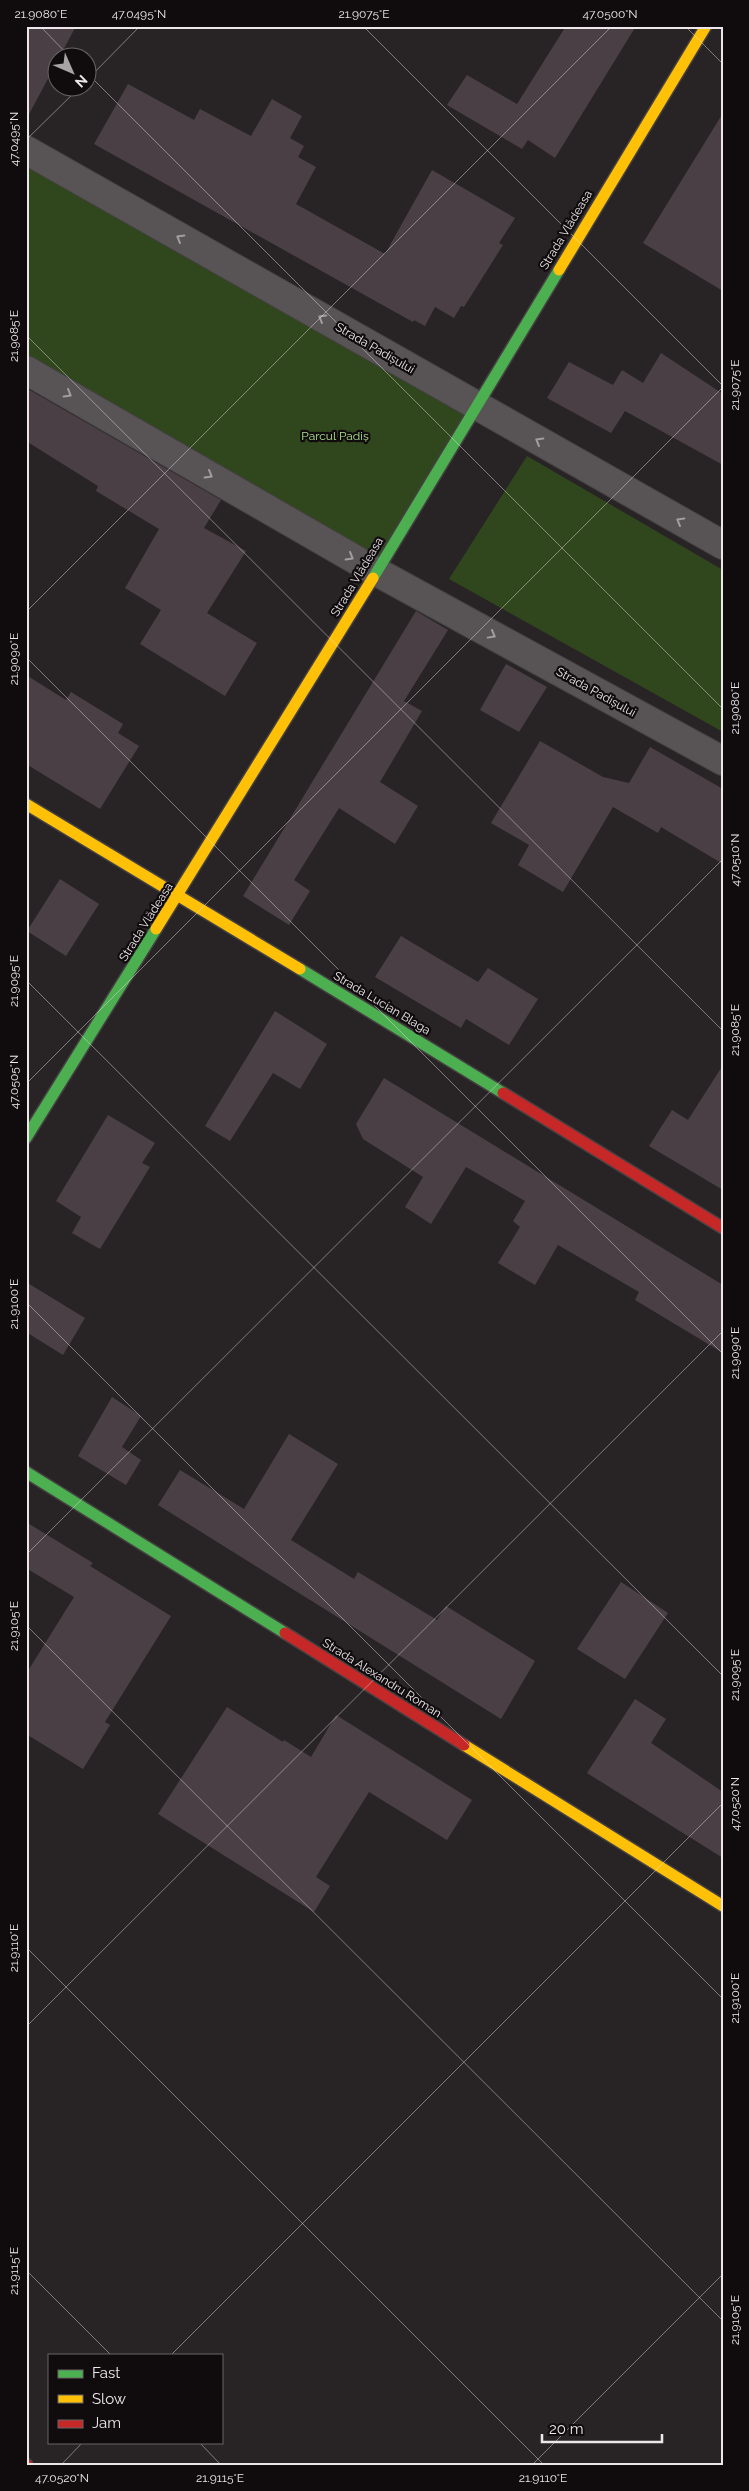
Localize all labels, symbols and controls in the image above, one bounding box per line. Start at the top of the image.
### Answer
text: 21.9080°E [15,7,67,21]
text: 47.0495°N [112,7,166,21]
text: 21.9075°E [338,7,390,21]
text: 47.0500°N [582,7,638,21]
north arrow [48,48,98,98]
text: N [72,72,91,91]
text: 47.0495°N [7,112,21,166]
street label: Strada Vlădeasa [537,188,595,272]
one-way arrow [177,234,186,244]
text: 21.9085°E [7,310,21,362]
one-way arrow [318,314,327,324]
street label: Strada Padișului [333,320,417,376]
text: 21.9075°E [728,359,742,411]
one-way arrow [63,388,72,398]
park label: Parcul Padiș [301,429,369,443]
one-way arrow [536,437,545,447]
one-way arrow [204,469,213,479]
one-way arrow [677,518,686,528]
street label: Strada Vlădeasa [328,535,386,619]
one-way arrow [345,550,354,560]
one-way arrow [487,629,496,639]
text: 21.9090°E [7,633,21,685]
street label: Strada Padișului [554,664,638,720]
text: 21.9080°E [728,682,742,734]
text: 47.0510°N [728,834,742,886]
street label: Strada Vlădeasa [116,880,176,964]
text: 21.9095°E [7,955,21,1007]
street label: Strada Lucian Blaga [331,969,433,1037]
text: 21.9085°E [728,1004,742,1056]
text: 47.0505°N [7,1055,21,1109]
text: 21.9100°E [7,1279,21,1329]
text: 21.9090°E [728,1327,742,1379]
text: 21.9105°E [7,1601,21,1651]
street label: Strada Alexandru Roman [320,1636,444,1720]
text: 21.9095°E [728,1649,742,1701]
text: 47.0520°N [728,1777,742,1831]
text: 21.9110°E [7,1924,21,1972]
text: 21.9100°E [728,1973,742,2023]
text: 21.9115°E [7,2247,21,2295]
text: 21.9105°E [728,2295,742,2345]
legend [48,2354,222,2444]
text: Fast [92,2364,120,2382]
text: Slow [92,2390,126,2408]
scale bar [542,2411,662,2443]
text: Jam [92,2414,121,2432]
text: 20 m [549,2420,584,2438]
text: 47.0520°N [35,2471,89,2485]
text: 21.9115°E [196,2471,244,2485]
text: 21.9110°E [519,2471,567,2485]

